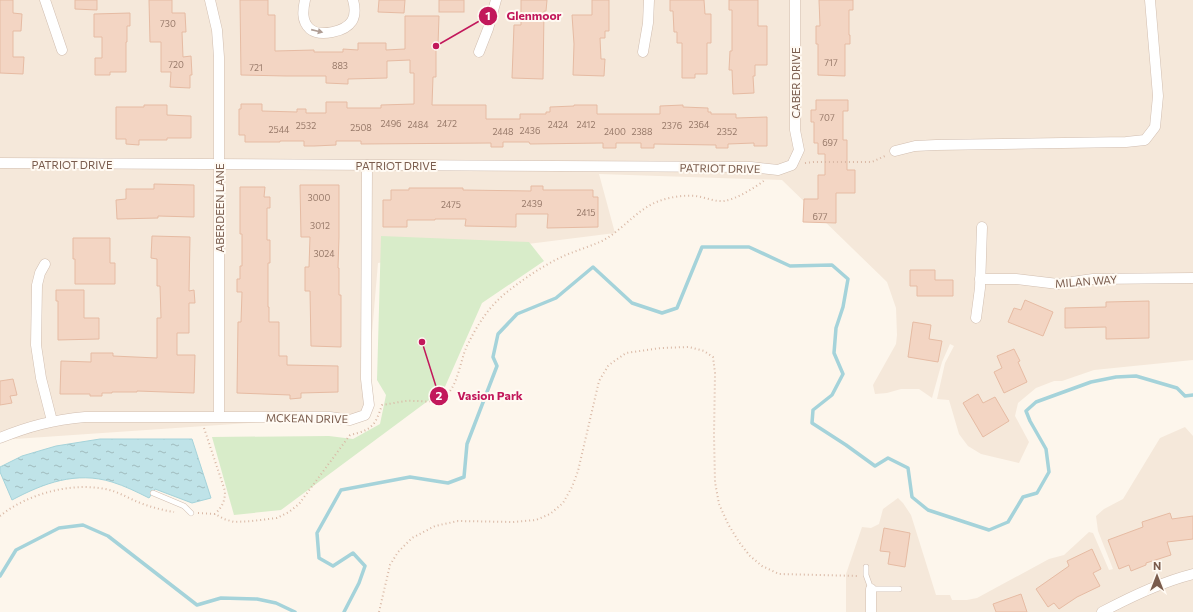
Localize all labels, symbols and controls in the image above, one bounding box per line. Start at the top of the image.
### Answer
callout: Glenmoor [478,4,569,28]
text: 1 [485,8,491,22]
text: Glenmoor [506,8,562,22]
house number: 730 [160,18,176,29]
one-way arrow [311,28,324,34]
street label: CABER DRIVE [789,48,802,118]
house number: 717 [824,57,838,68]
house number: 720 [168,59,184,70]
house number: 883 [332,60,348,71]
house number: 721 [249,62,263,73]
house number: 707 [819,112,835,123]
house number: 2496 [380,118,402,129]
house number: 2472 [437,118,457,129]
house number: 2484 [407,119,429,130]
house number: 2424 [548,119,569,130]
house number: 2412 [577,119,595,130]
house number: 2364 [689,119,710,130]
house number: 2532 [296,120,316,131]
house number: 2376 [662,120,682,131]
house number: 2508 [350,122,372,133]
house number: 2544 [269,124,290,135]
house number: 2436 [520,125,540,136]
house number: 2448 [492,126,514,137]
house number: 2400 [604,126,626,137]
house number: 2388 [631,126,653,137]
house number: 2352 [717,126,737,137]
house number: 697 [822,137,838,148]
street label: PATRIOT DRIVE [32,158,112,171]
street label: PATRIOT DRIVE [356,159,436,172]
street label: PATRIOT DRIVE [679,161,761,175]
street label: ABERDEEN LANE [213,164,226,252]
house number: 3000 [308,192,330,203]
house number: 2439 [522,198,542,209]
house number: 2475 [441,199,461,210]
house number: 2415 [577,207,595,218]
house number: 677 [813,211,828,222]
house number: 3012 [310,220,330,231]
house number: 3024 [313,248,335,259]
street label: MILAN WAY [1055,272,1117,290]
callout: Vasion Park [429,384,531,408]
text: 2 [436,388,443,402]
text: Vasion Park [457,388,523,402]
street label: MCKEAN DRIVE [266,411,348,425]
north arrow [1137,556,1177,596]
text: N [1153,559,1161,572]

